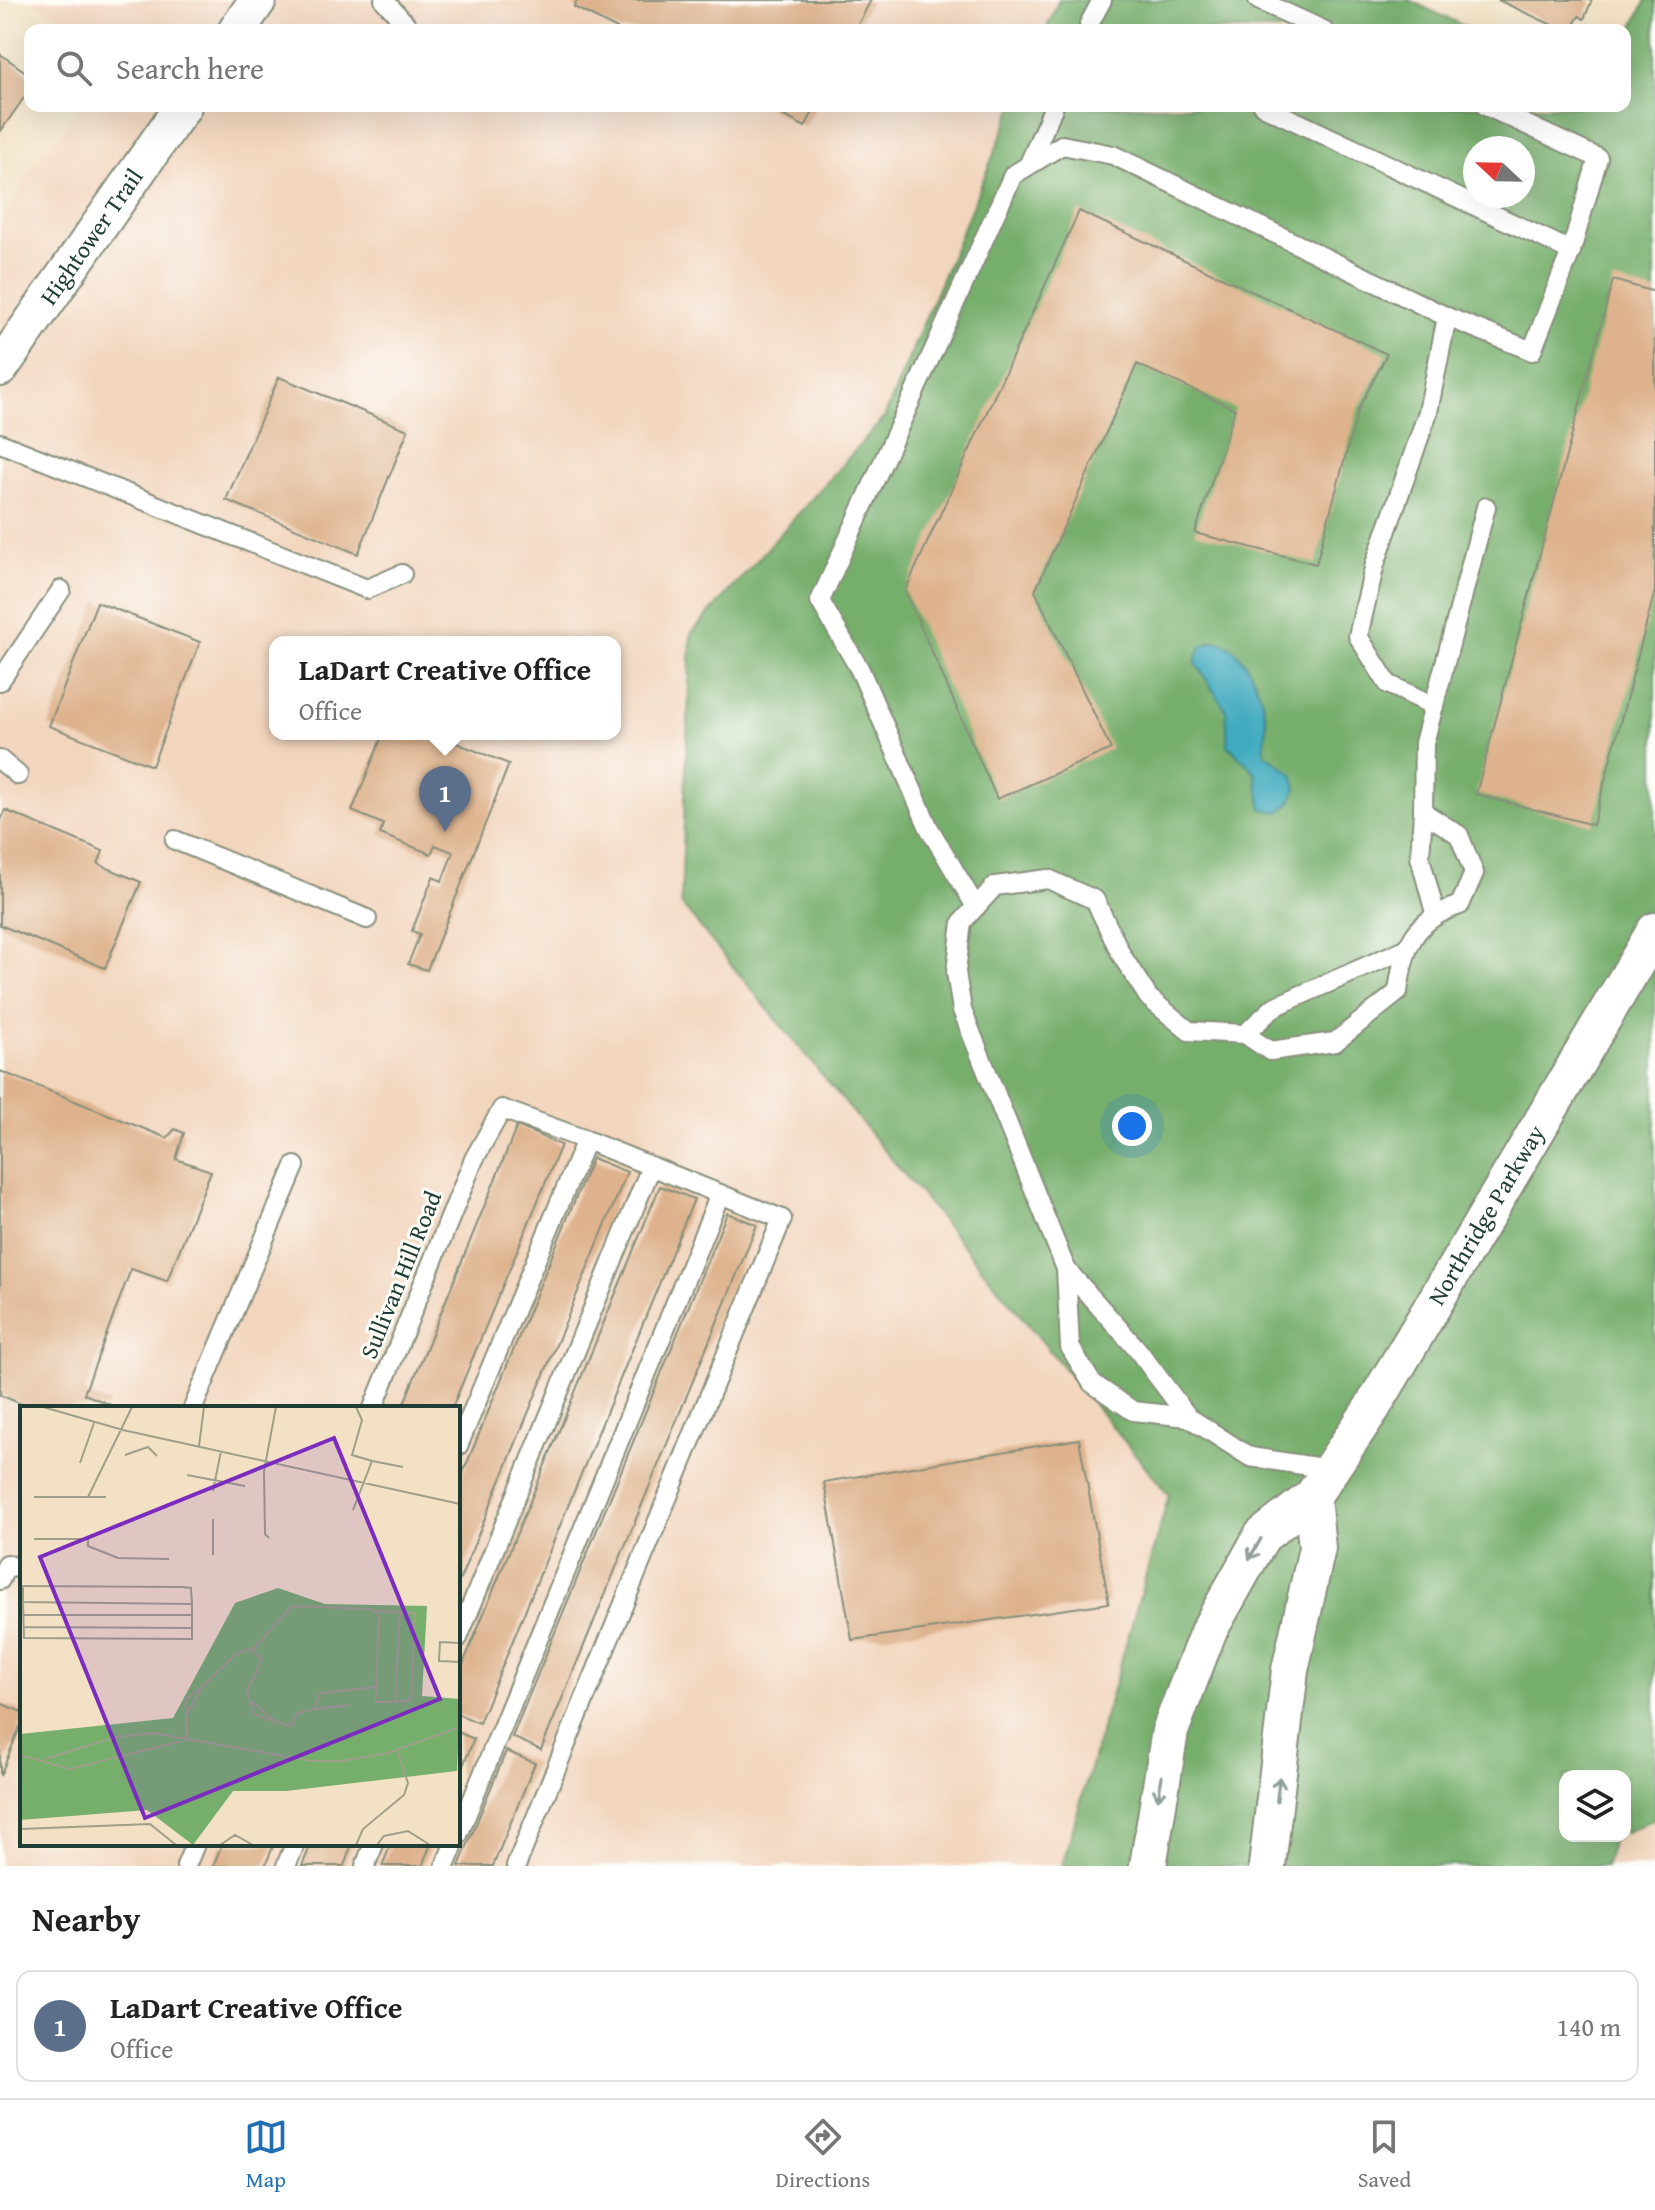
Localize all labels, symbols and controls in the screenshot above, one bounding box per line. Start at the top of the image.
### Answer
search box [24,24,1631,112]
icon: search [52,46,96,90]
text: Search here [116,46,264,90]
north arrow [1463,136,1535,208]
street label: Hightower Trail [31,161,151,312]
popup [269,636,621,740]
text: LaDart Creative Office [299,647,591,691]
text: Office [299,691,362,730]
pin: 1 [419,766,471,832]
your location [1112,1106,1152,1146]
street label: Northridge Parkway [1419,1118,1553,1312]
street label: Sullivan Hill Road [351,1185,450,1364]
inset map [20,1406,460,1846]
one-way arrow [1247,1537,1263,1560]
map controls [1559,1770,1631,1842]
button: layers [1559,1770,1631,1842]
one-way arrow [1151,1775,1166,1801]
one-way arrow [1270,1776,1285,1803]
text: Nearby [32,1894,141,1943]
text: LaDart Creative Office [110,1985,402,2029]
text: 1 [53,2007,67,2046]
text: 140 m [1556,2007,1621,2046]
text: Office [110,2029,174,2068]
tab: Map [244,2115,288,2195]
tab: Directions [776,2115,870,2195]
tab: Saved [1358,2115,1411,2195]

